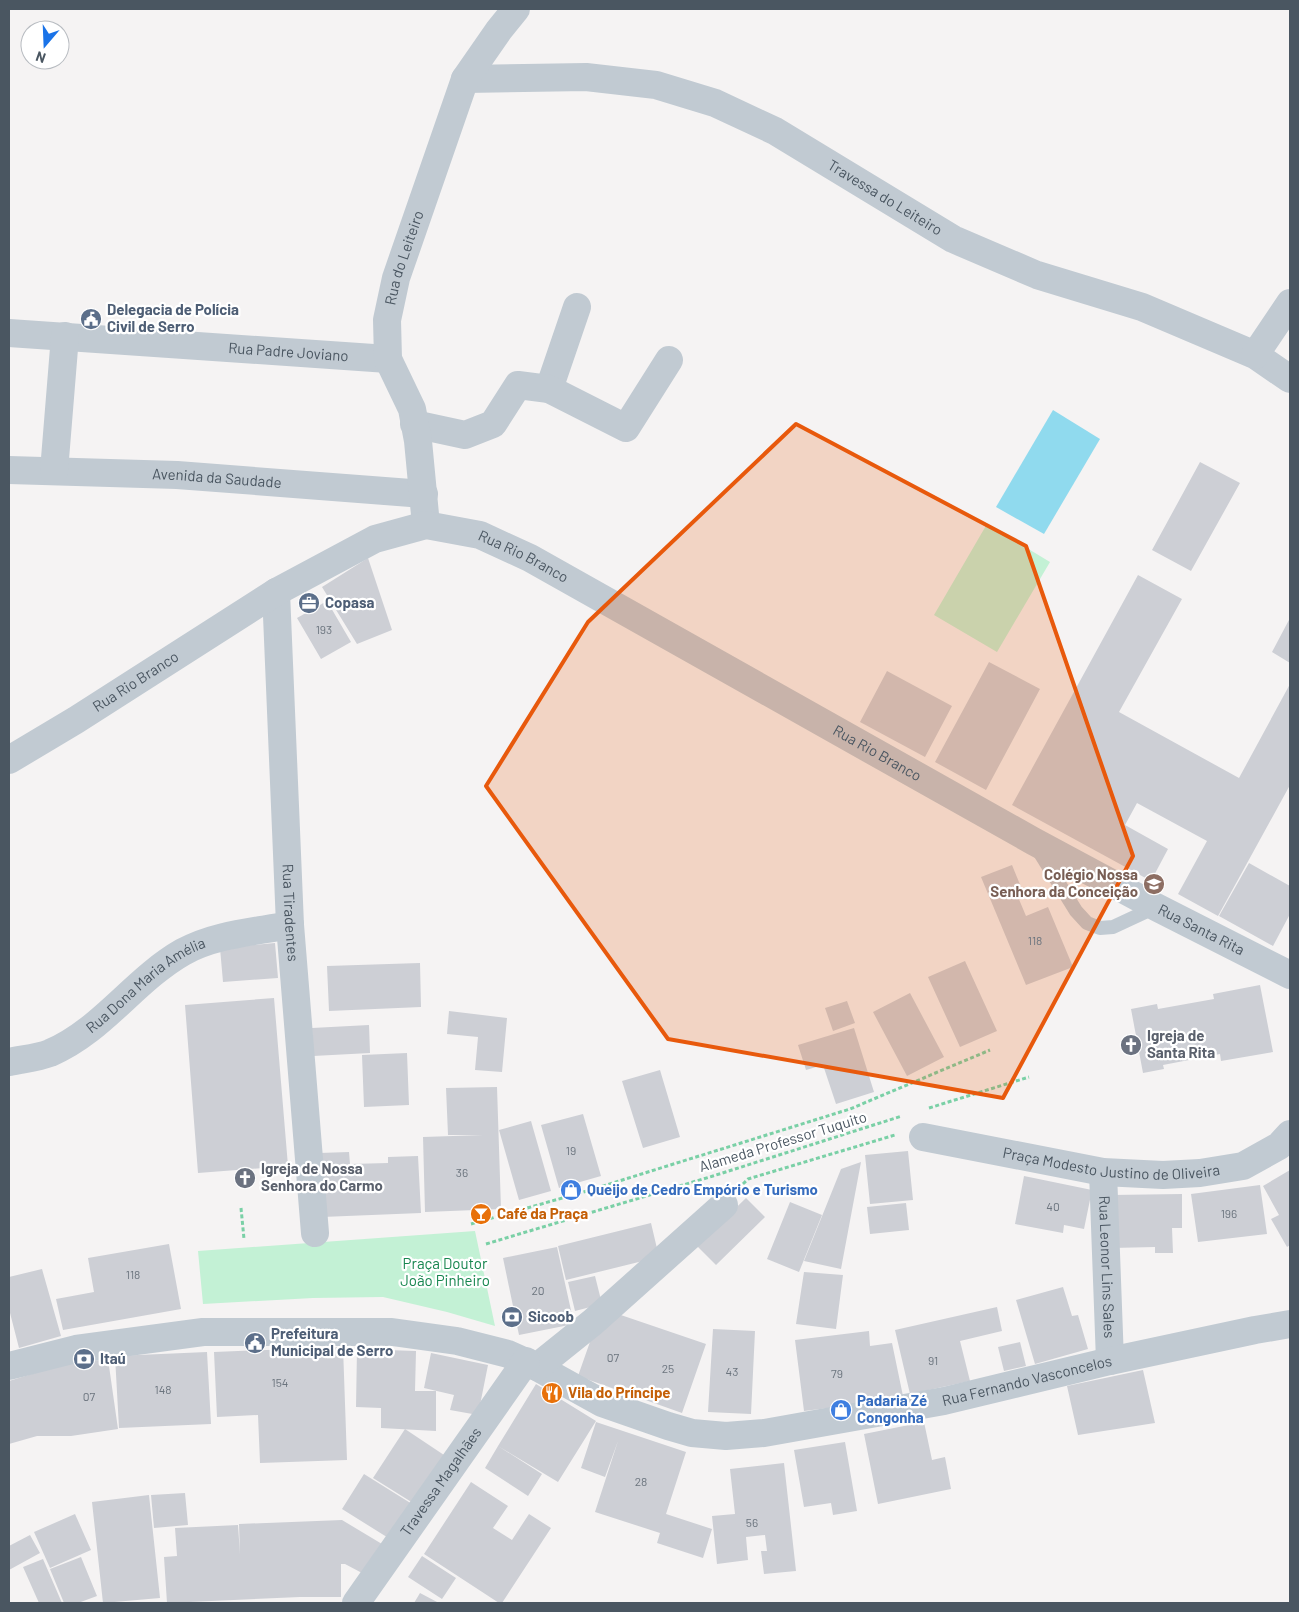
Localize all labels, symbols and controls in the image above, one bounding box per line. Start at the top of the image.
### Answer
north arrow [20,20,70,70]
text: N [33,48,48,67]
street label: Travessa do Leiteiro [825,155,946,239]
street label: Rua do Leiteiro [380,208,427,307]
place label: Delegacia de Polícia Civil de Serro [107,300,239,335]
public building icon: Delegacia de Polícia Civil de Serro [79,307,103,331]
street label: Rua Padre Joviano [228,338,349,364]
street label: Avenida da Saudade [152,464,282,491]
street label: Rua Rio Branco [476,526,572,586]
office icon: Copasa [297,591,321,615]
place label: Copasa [325,593,374,611]
house number: 193 [316,622,332,636]
street label: Rua Rio Branco [89,647,182,715]
street label: Rua Rio Branco [830,720,925,784]
street label: Rua Tiradentes [279,863,303,962]
place label: Colégio Nossa Senhora da Conceição [990,865,1138,900]
school or university icon: Colégio Nossa Senhora da Conceição [1142,872,1166,896]
street label: Rua Santa Rita [1155,900,1248,958]
street label: Rua Dona Maria Amélia [82,933,208,1036]
house number: 118 [1028,933,1042,947]
place label: Igreja de Santa Rita [1147,1026,1215,1061]
church icon: Igreja de Santa Rita [1119,1033,1143,1057]
street label: Alameda Professor Tuquito [697,1107,869,1175]
house number: 19 [566,1143,576,1157]
street label: Praça Modesto Justino de Oliveira [1001,1143,1221,1183]
place label: Igreja de Nossa Senhora do Carmo [261,1159,383,1194]
house number: 36 [456,1165,468,1179]
church icon: Igreja de Nossa Senhora do Carmo [233,1166,257,1190]
shop icon: Queijo de Cedro Empório e Turismo [559,1178,583,1202]
place label: Queijo de Cedro Empório e Turismo [587,1180,818,1198]
street label: Rua Leonor Lins Sales [1096,1195,1119,1339]
house number: 40 [1046,1199,1060,1213]
bar icon: Café da Praça [469,1202,493,1226]
place label: Café da Praça [497,1204,588,1222]
house number: 196 [1221,1206,1237,1220]
park label: Praça Doutor João Pinheiro [400,1254,490,1289]
house number: 118 [126,1267,140,1281]
house number: 20 [531,1283,545,1297]
bank icon: Sicoob [500,1305,524,1329]
place label: Sicoob [528,1307,574,1325]
place label: Prefeitura Municipal de Serro [271,1324,393,1359]
public building icon: Prefeitura Municipal de Serro [243,1331,267,1355]
bank icon: Itaú [72,1347,96,1371]
place label: Itaú [100,1349,126,1367]
house number: 07 [607,1350,620,1364]
street label: Rua Fernando Vasconcelos [940,1351,1114,1409]
house number: 91 [928,1353,938,1367]
house number: 25 [662,1361,674,1375]
house number: 43 [726,1364,738,1378]
house number: 79 [831,1366,843,1380]
house number: 154 [272,1375,288,1389]
restaurant icon: Vila do Príncipe [540,1381,564,1405]
house number: 148 [154,1382,172,1396]
place label: Vila do Príncipe [568,1383,671,1401]
house number: 07 [83,1389,96,1403]
place label: Padaria Zé Congonha [857,1391,927,1426]
shop icon: Padaria Zé Congonha [829,1398,853,1422]
street label: Travessa Magalhães [396,1423,485,1539]
house number: 28 [635,1474,647,1488]
house number: 56 [746,1515,758,1529]

